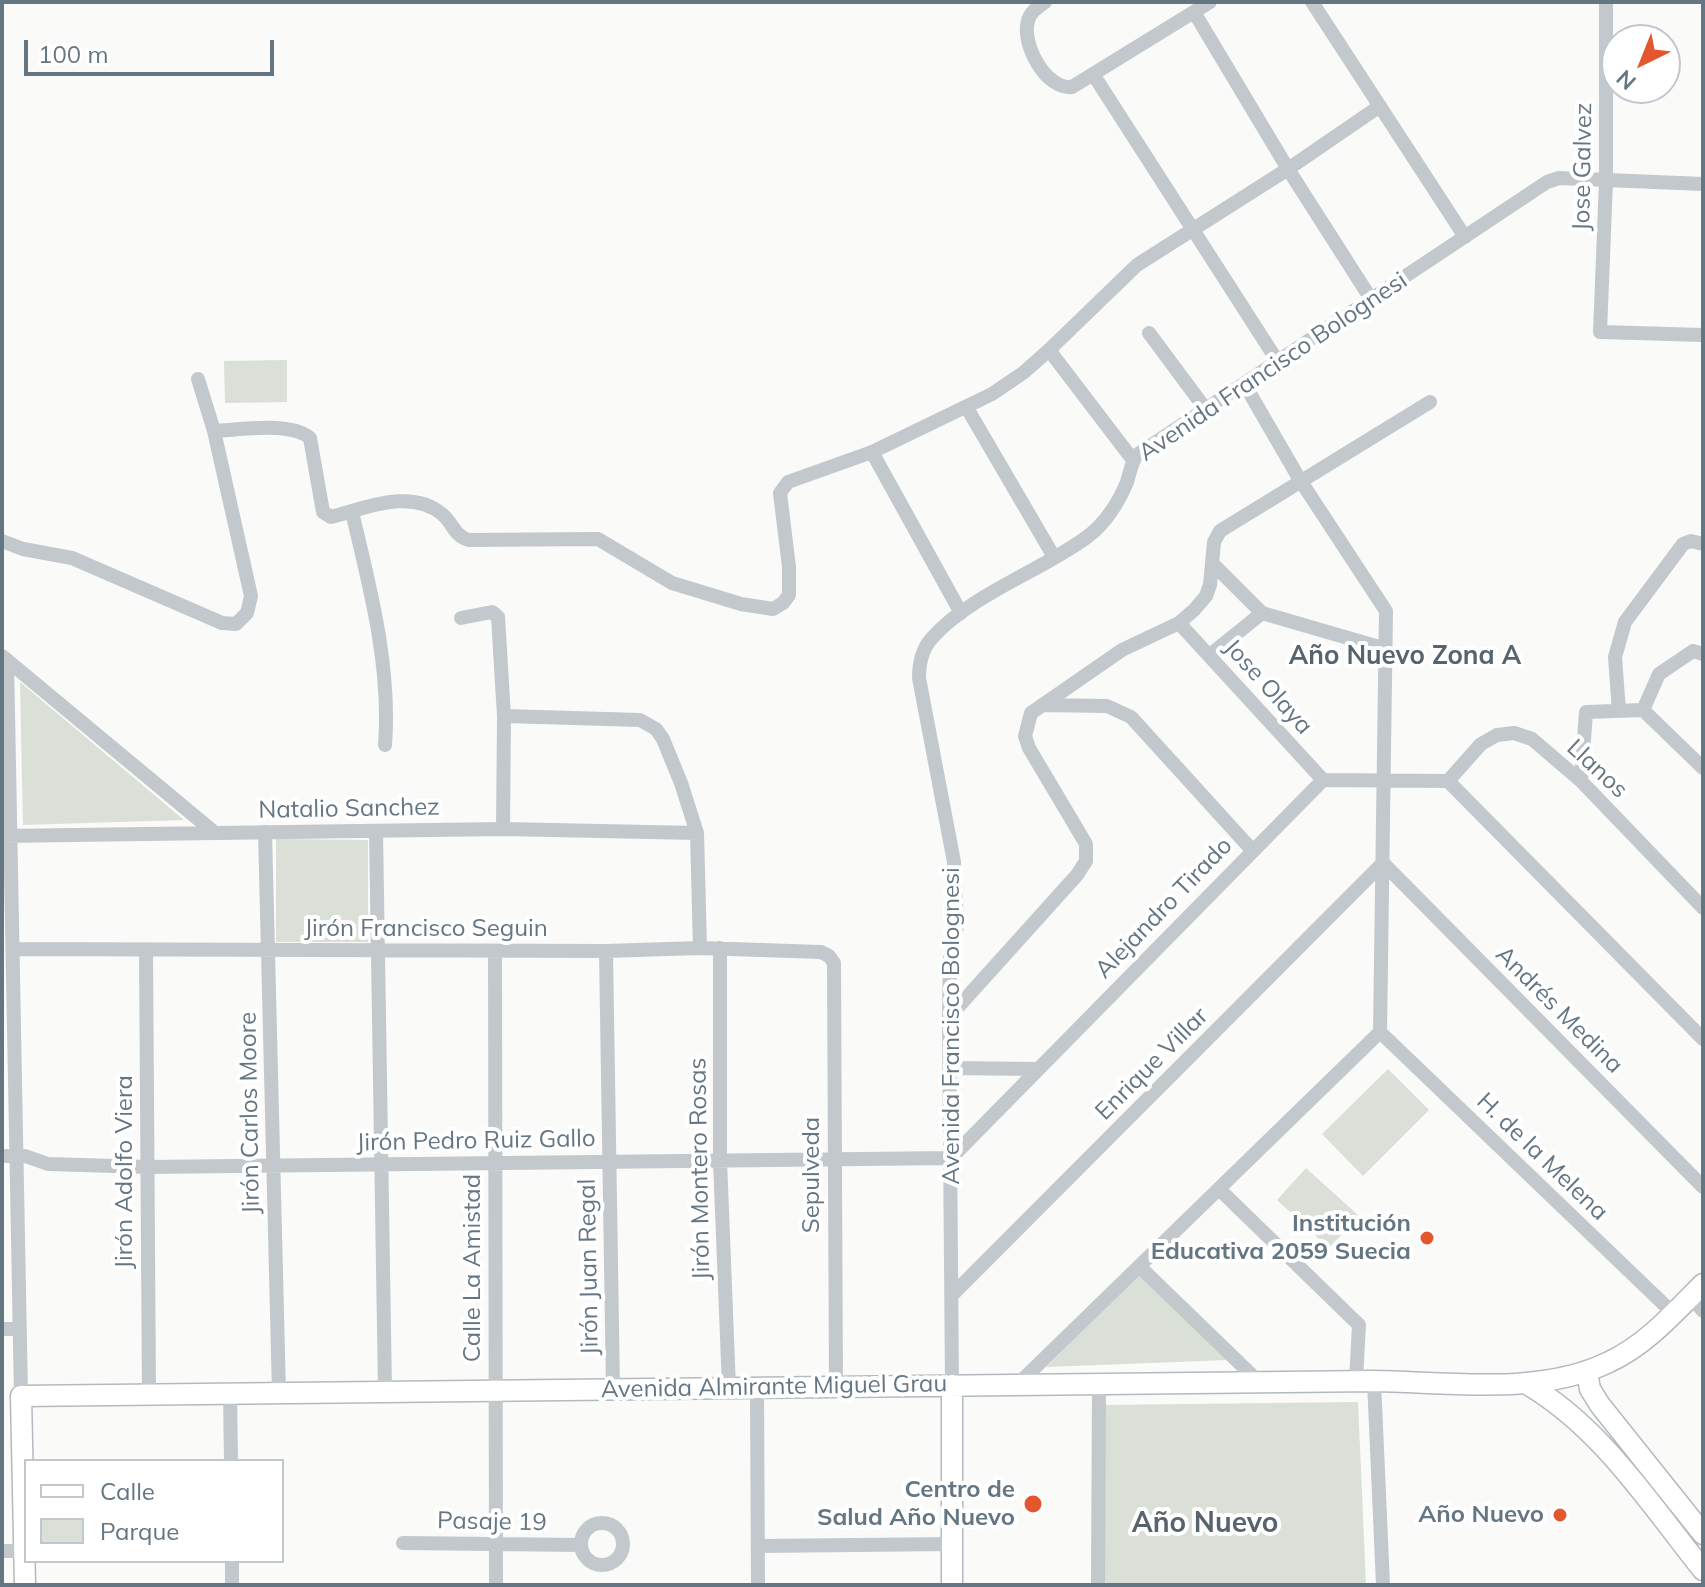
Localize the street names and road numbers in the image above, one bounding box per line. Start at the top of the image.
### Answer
street label: Jose Galvez [1567,103,1599,231]
street label: Avenida Francisco Bolognesi [1133,266,1413,468]
street label: Jose Olaya [1218,633,1318,741]
street label: Llanos [1561,734,1633,804]
street label: Natalio Sanchez [258,793,440,825]
street label: Alejandro Tirado [1089,832,1239,984]
street label: Avenida Francisco Bolognesi [938,867,966,1185]
street label: Jirón Francisco Seguin [304,915,548,943]
street label: Andrés Medina [1489,940,1629,1080]
street label: Enrique Villar [1090,1002,1214,1126]
street label: Jirón Carlos Moore [234,1011,266,1215]
street label: Jirón Montero Rosas [684,1057,716,1281]
street label: Jirón Adolfo Viera [111,1075,139,1269]
street label: H. de la Melena [1470,1087,1614,1227]
street label: Sepulveda [798,1117,826,1233]
street label: Jirón Pedro Ruiz Gallo [356,1125,596,1157]
street label: Calle La Amistad [459,1174,487,1362]
street label: Jirón Juan Regal [573,1178,605,1356]
street label: Avenida Almirante Miguel Grau [601,1370,947,1404]
street label: Pasaje 19 [437,1507,547,1537]

